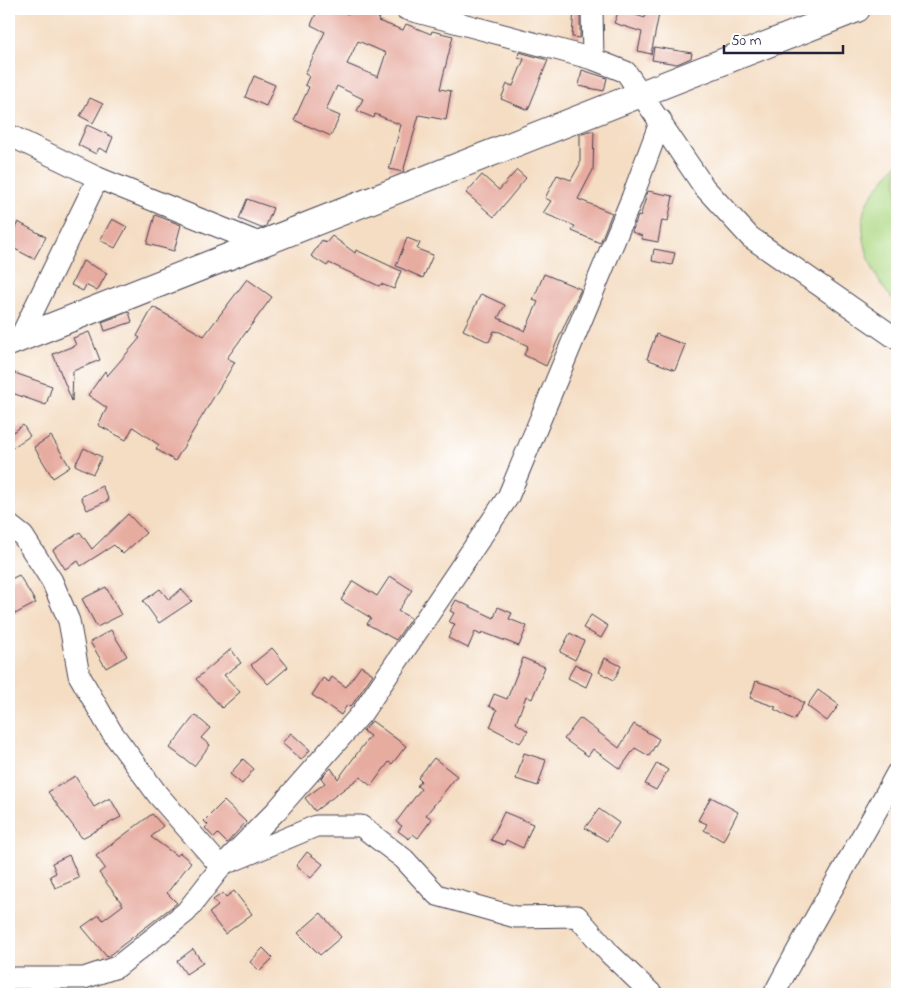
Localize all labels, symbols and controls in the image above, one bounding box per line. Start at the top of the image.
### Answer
scale bar [724,22,842,54]
text: 50 m [731,30,762,52]

